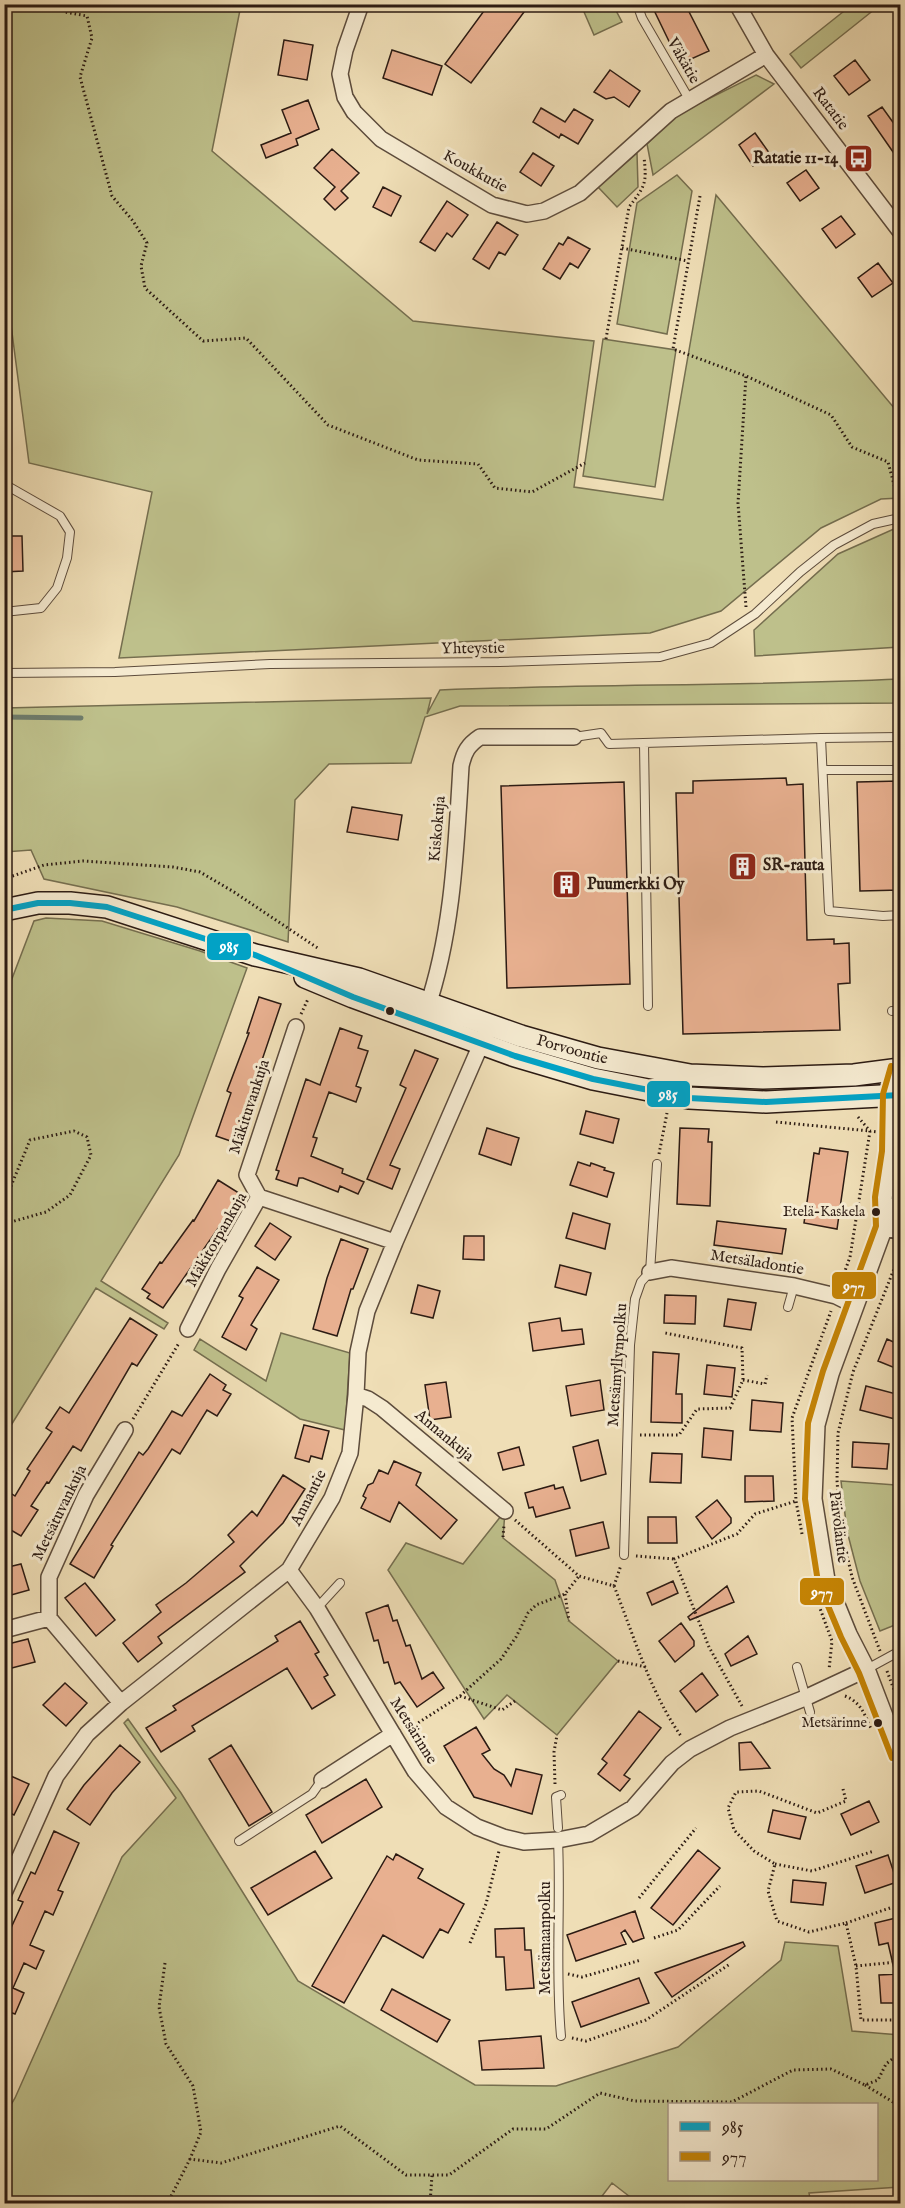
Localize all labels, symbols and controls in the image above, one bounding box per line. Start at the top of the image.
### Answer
street label: Väkätie [661,34,704,88]
street label: Ratatie [807,84,853,134]
bus stop icon: Ratatie 11-14 [843,143,875,175]
street label: Koukkutie [439,146,511,198]
place label: Ratatie 11-14 [753,149,839,169]
street label: Yhteystie [441,638,505,660]
street label: Kiskokuja [425,795,451,863]
building icon: SR-rauta [726,850,758,882]
place label: SR-rauta [763,856,825,876]
building icon: Puumerkki Oy [550,869,582,901]
place label: Puumerkki Oy [587,875,685,895]
line badge: 985 [206,932,252,961]
text: 985 [218,938,239,958]
unlabelled marker [384,1005,396,1017]
street label: Porvoontie [534,1031,609,1070]
street label: Mäkituvankuja [225,1057,275,1157]
line badge: 985 [646,1080,691,1108]
text: 985 [657,1086,678,1106]
street label: Mäkitorpankuja [182,1189,252,1291]
place label: Etelä-Kaskela [783,1203,866,1221]
marker: Etelä-Kaskela [870,1206,882,1218]
street label: Metsäladontie [709,1246,805,1280]
line badge: 977 [831,1271,877,1300]
text: 977 [842,1278,865,1298]
street label: Metsämyllynpolku [604,1303,632,1427]
street label: Annankuja [410,1405,478,1466]
street label: Metsätuvankuja [28,1462,92,1564]
street label: Annantie [286,1467,332,1530]
street label: Päivöläntie [824,1490,852,1564]
line badge: 977 [799,1577,845,1606]
text: 977 [810,1584,833,1604]
street label: Metsärinne [385,1694,441,1768]
place label: Metsärinne [802,1714,868,1732]
marker: Metsärinne [872,1717,884,1729]
street label: Metsämaanpolku [536,1881,556,1995]
legend [668,2103,878,2181]
text: 985 [721,2117,744,2140]
text: 977 [721,2147,747,2170]

